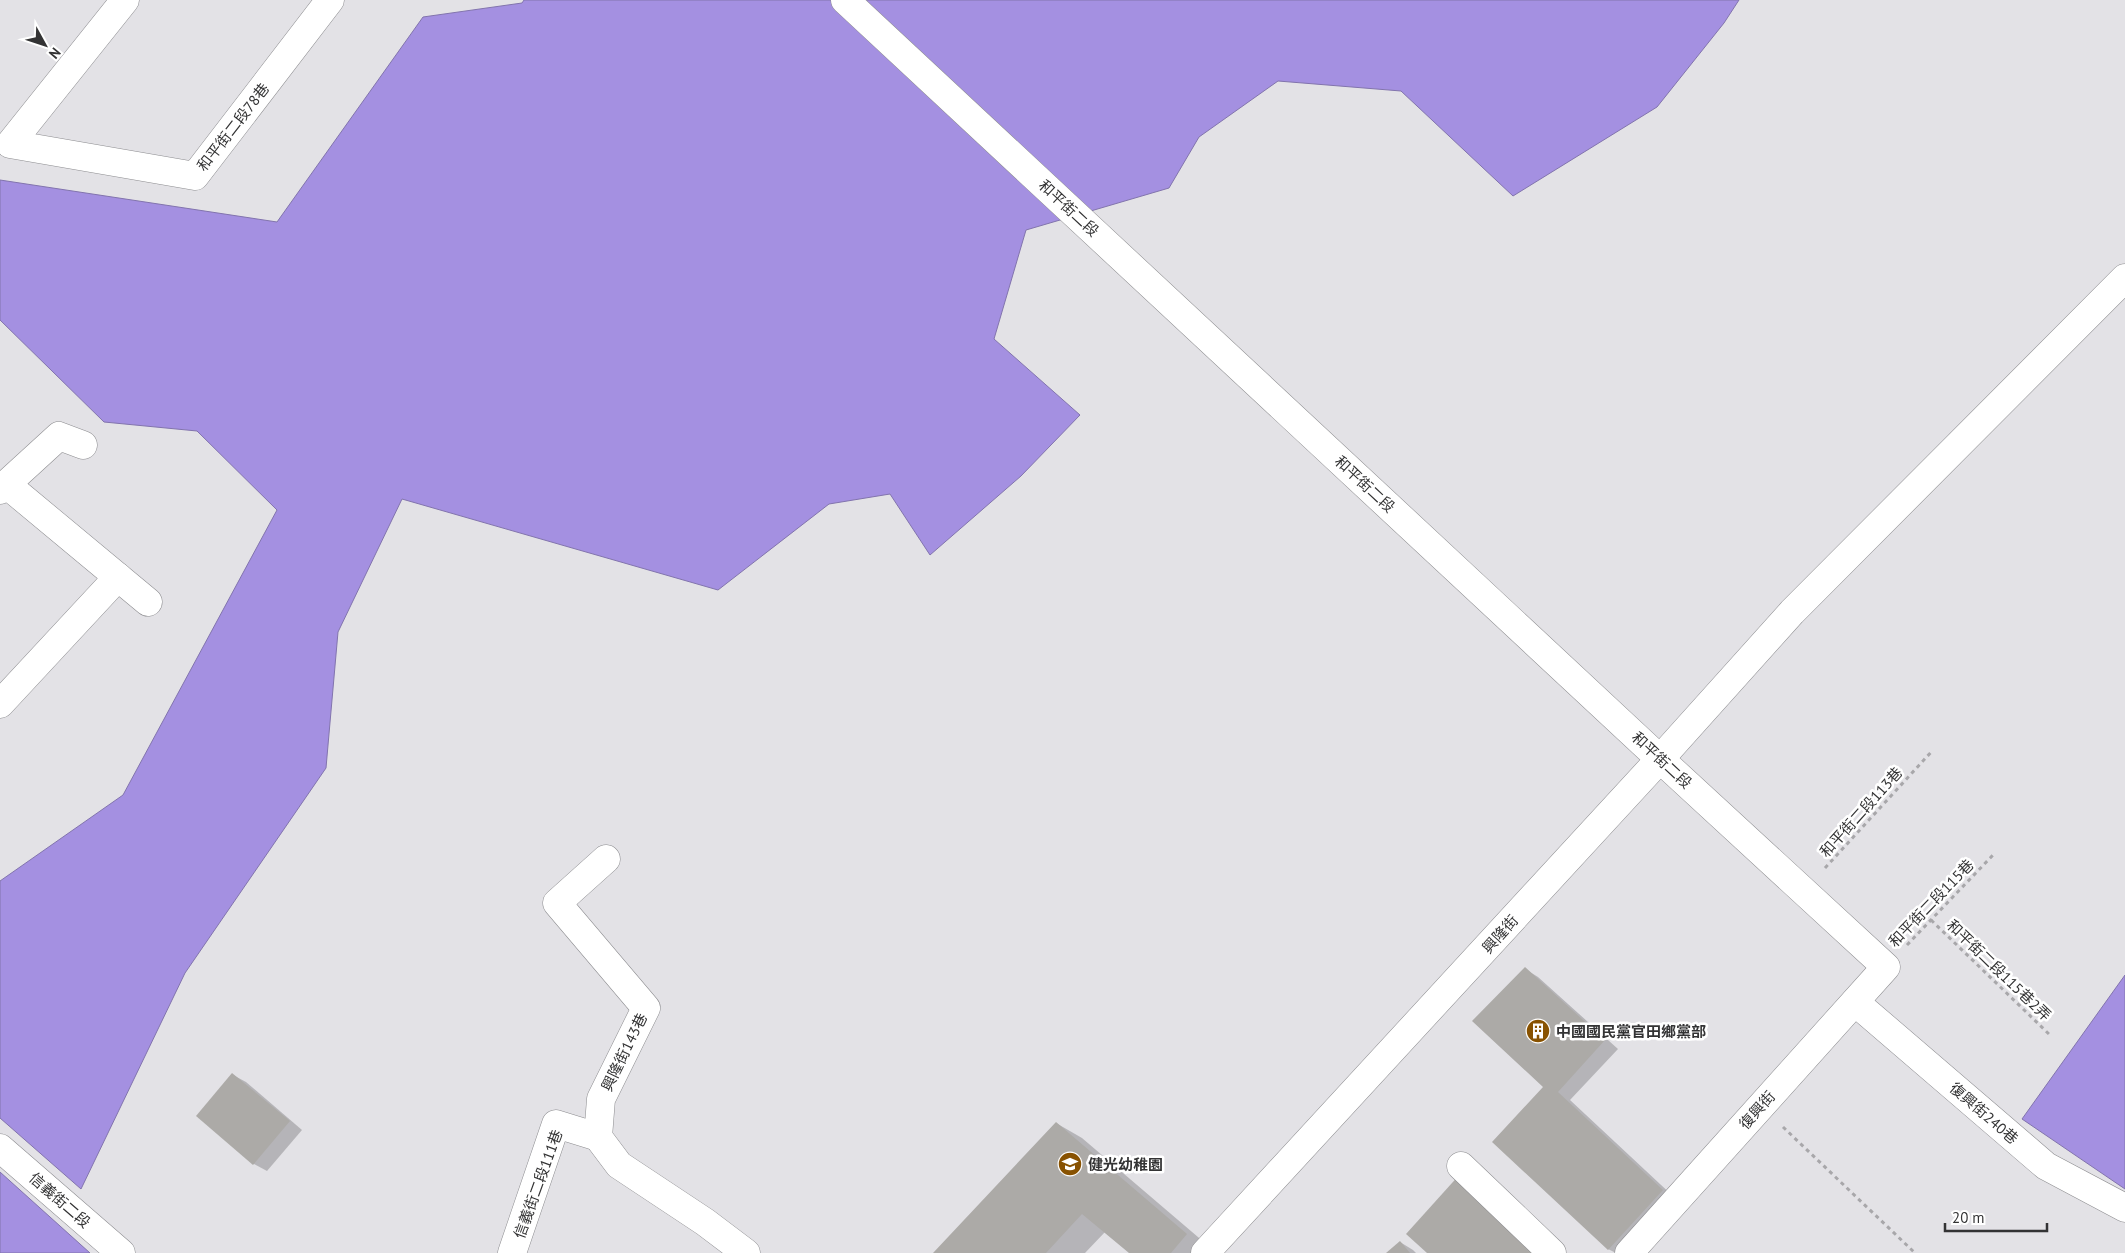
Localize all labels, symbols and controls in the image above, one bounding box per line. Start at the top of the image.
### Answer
north arrow [20,20,70,70]
text: N [45,44,65,63]
street label: 和平街二段78巷 [193,79,273,175]
street label: 和平街二段 [1035,175,1103,241]
street label: 和平街二段 [1331,451,1399,517]
street label: 和平街二段 [1628,727,1696,793]
street label: 和平街二段113巷 [1816,763,1906,861]
street label: 和平街二段115巷 [1884,855,1978,951]
street label: 興隆街 [1478,911,1522,957]
street label: 和平街二段115巷2弄 [1943,915,2055,1025]
street label: 興隆街143巷 [597,1010,651,1094]
building icon: 中國國民黨官田鄉黨部 [1525,1018,1551,1044]
place label: 中國國民黨官田鄉黨部 [1556,1022,1706,1041]
street label: 復興街240巷 [1946,1078,2022,1148]
street label: 復興街 [1735,1087,1779,1133]
street label: 信義街二段111巷 [509,1127,567,1241]
school or university icon: 健光幼稚園 [1057,1151,1083,1177]
place label: 健光幼稚園 [1088,1155,1163,1174]
street label: 信義街二段 [25,1168,95,1232]
scale bar [1945,1200,2048,1232]
text: 20 m [1952,1208,1985,1227]

